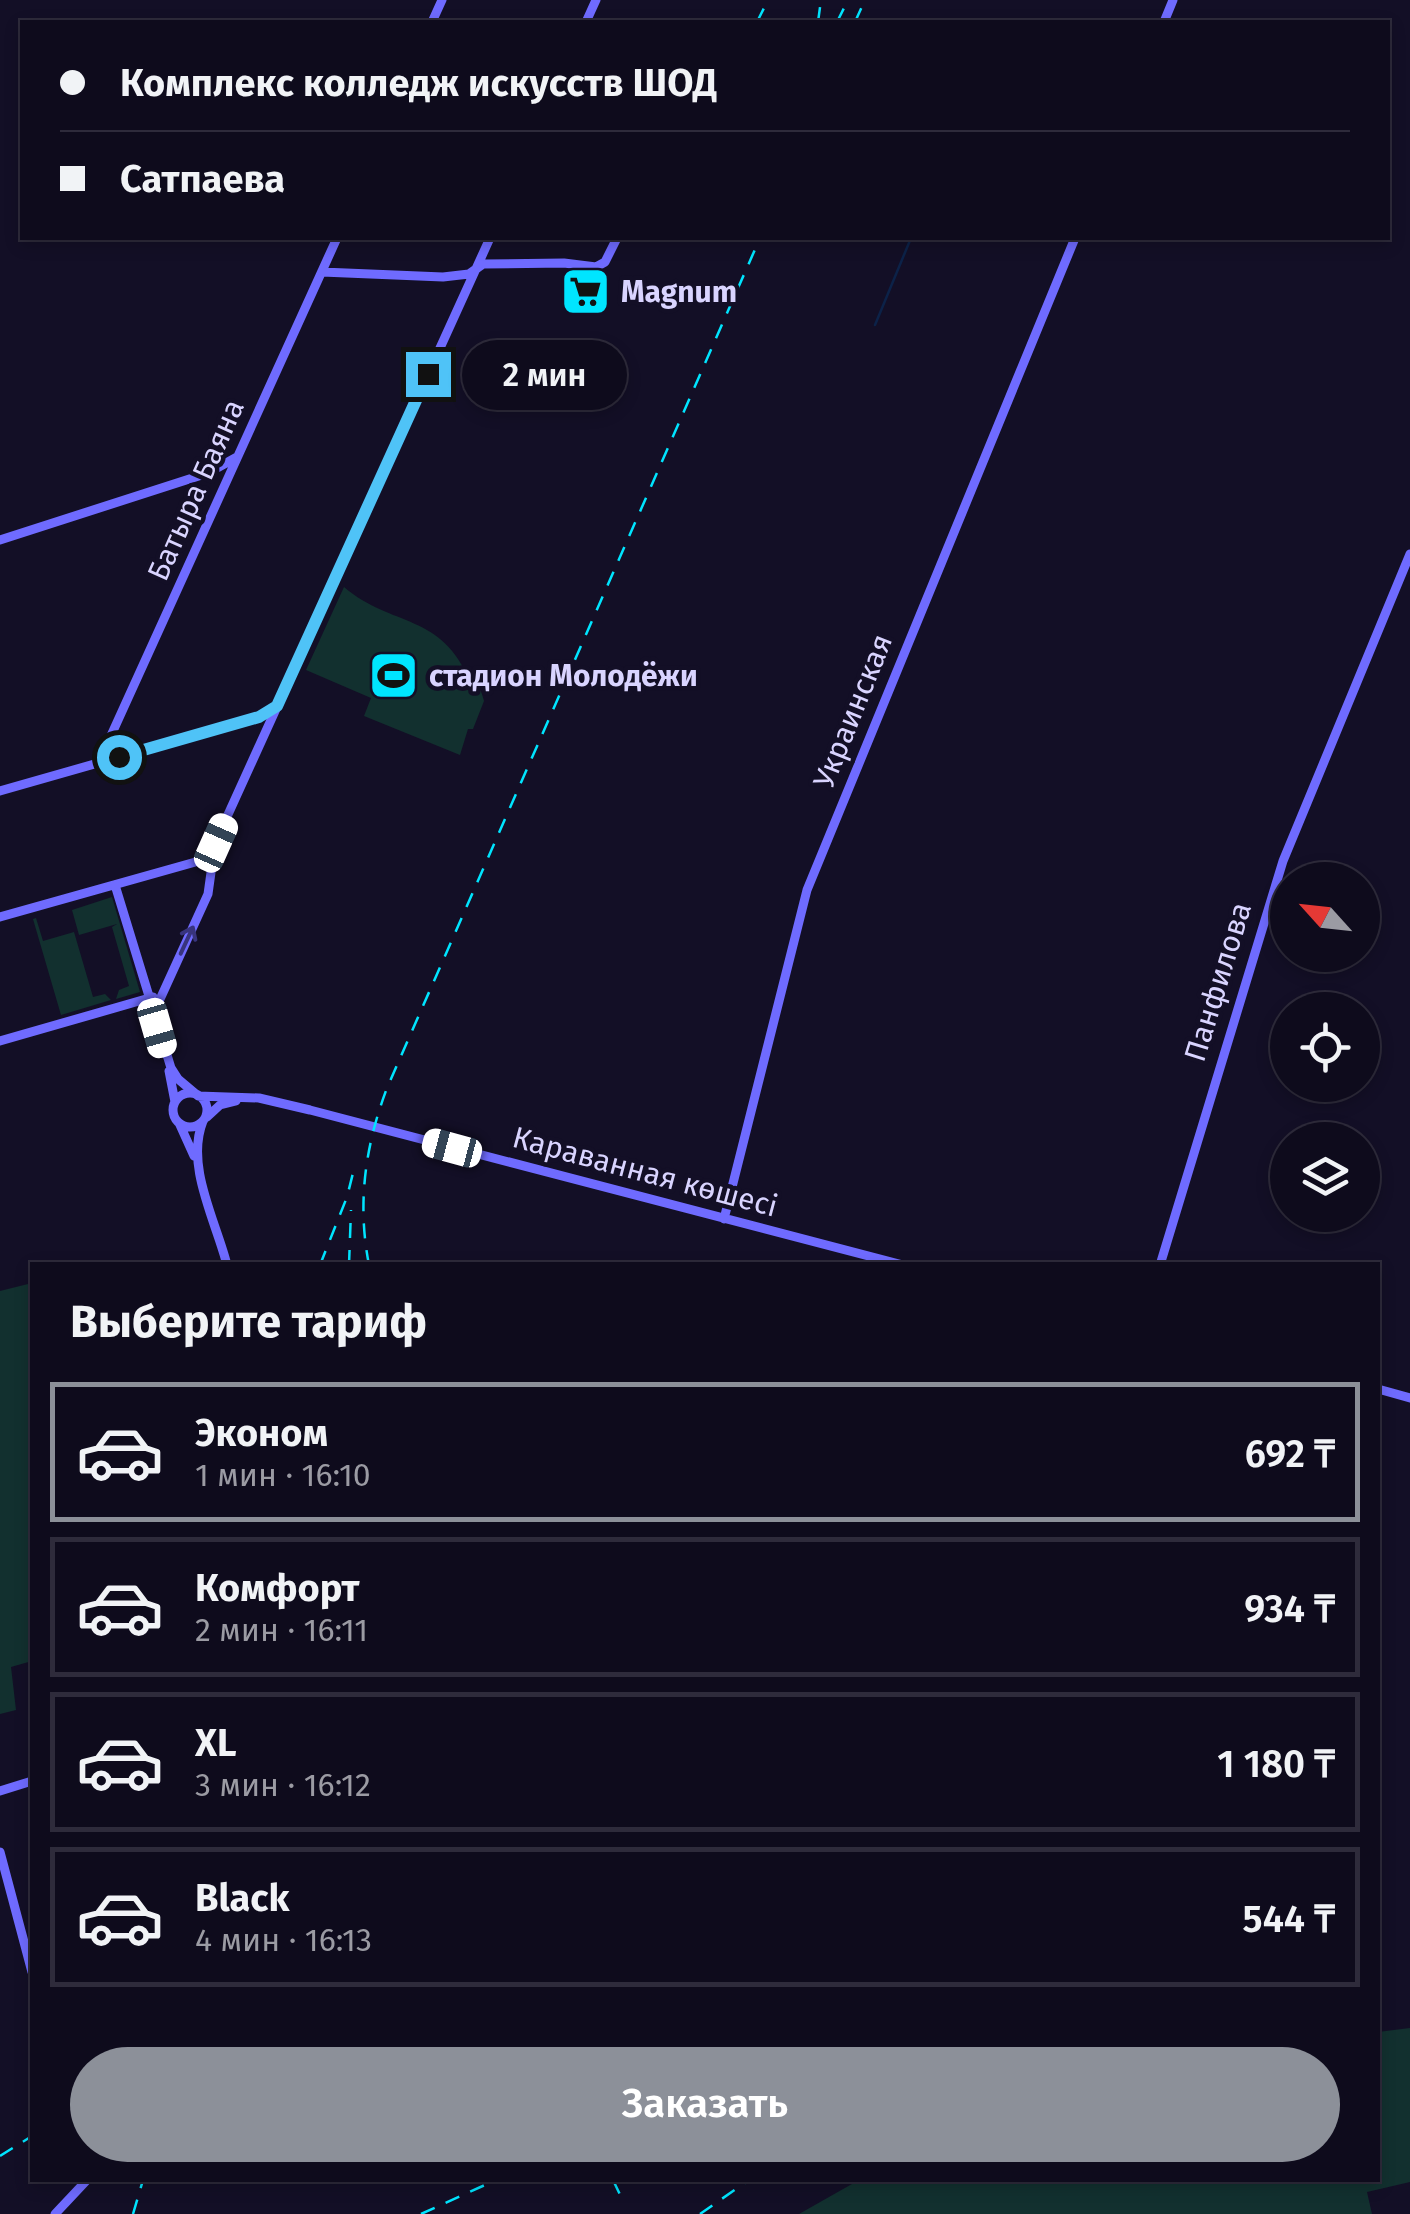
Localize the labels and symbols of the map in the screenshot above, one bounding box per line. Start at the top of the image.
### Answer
supermarket icon: Magnum [560,266,612,318]
place label: Magnum [621,274,737,310]
callout: 2 мин [463,339,628,409]
route end [406,352,451,397]
street label: Батыра Баяна [140,394,252,586]
street label: Украинская [806,629,900,793]
sports icon: стадион Молодёжи [368,650,420,702]
place label: стадион Молодёжи [429,658,698,694]
route start [97,735,142,780]
car [190,809,242,877]
north arrow [1270,862,1380,972]
street label: Панфилова [1177,898,1259,1066]
one-way arrow [179,925,198,955]
car [134,995,180,1061]
street label: Караванная көшесі [509,1119,781,1225]
car [419,1126,485,1170]

